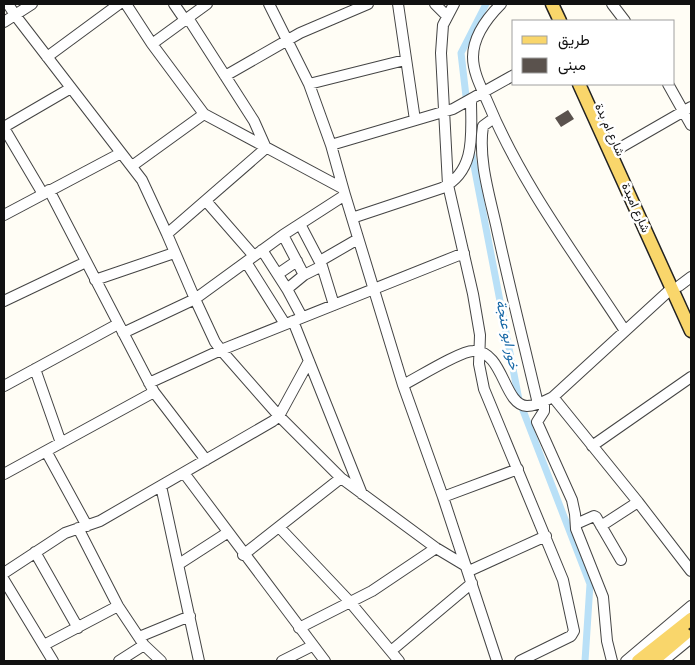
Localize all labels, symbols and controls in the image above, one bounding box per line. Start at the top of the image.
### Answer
legend [512,20,675,85]
text: طريق [558,30,590,53]
text: مبنى [558,55,586,78]
street label: شارع ام بدة [589,101,629,159]
street label: شارع امبدة [616,180,654,236]
water label: خور ابو عنجة [488,298,524,372]

